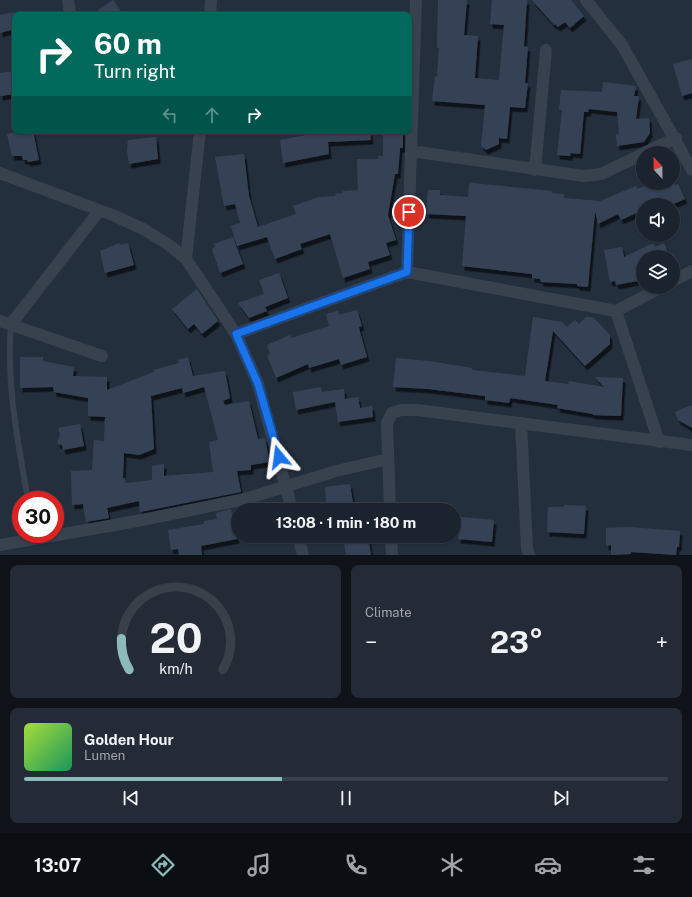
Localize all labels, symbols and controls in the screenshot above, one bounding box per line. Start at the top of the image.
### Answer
text: 60 m [94,27,162,60]
icon: right [28,28,80,80]
text: Turn right [94,61,176,82]
icon: left [159,104,181,126]
icon: ahead [201,104,223,126]
icon: right [243,104,265,126]
north arrow [636,146,680,190]
map controls [636,146,680,294]
pin [392,195,426,229]
button: sound [636,198,680,242]
icon: arrive [398,201,420,223]
button: layers [636,250,680,294]
position arrow [258,436,300,478]
speed limit sign: 30 [12,491,64,543]
text: 13:08 · 1 min · 180 m [276,514,416,531]
text: Climate [365,605,412,620]
text: 20 [149,612,202,661]
text: 23° [490,624,543,660]
text: − [365,629,377,655]
text: + [656,629,668,655]
text: km/h [159,659,192,676]
text: Golden Hour [84,731,174,748]
text: Lumen [84,748,125,763]
icon: previous [120,787,142,809]
icon: pause [335,787,357,809]
icon: next [550,787,572,809]
icon: directions [149,851,177,879]
icon: music [245,851,273,879]
icon: phone [342,851,370,879]
icon: climate [438,851,466,879]
icon: car [534,851,562,879]
icon: filters [630,851,658,879]
text: 13:07 [34,855,81,876]

